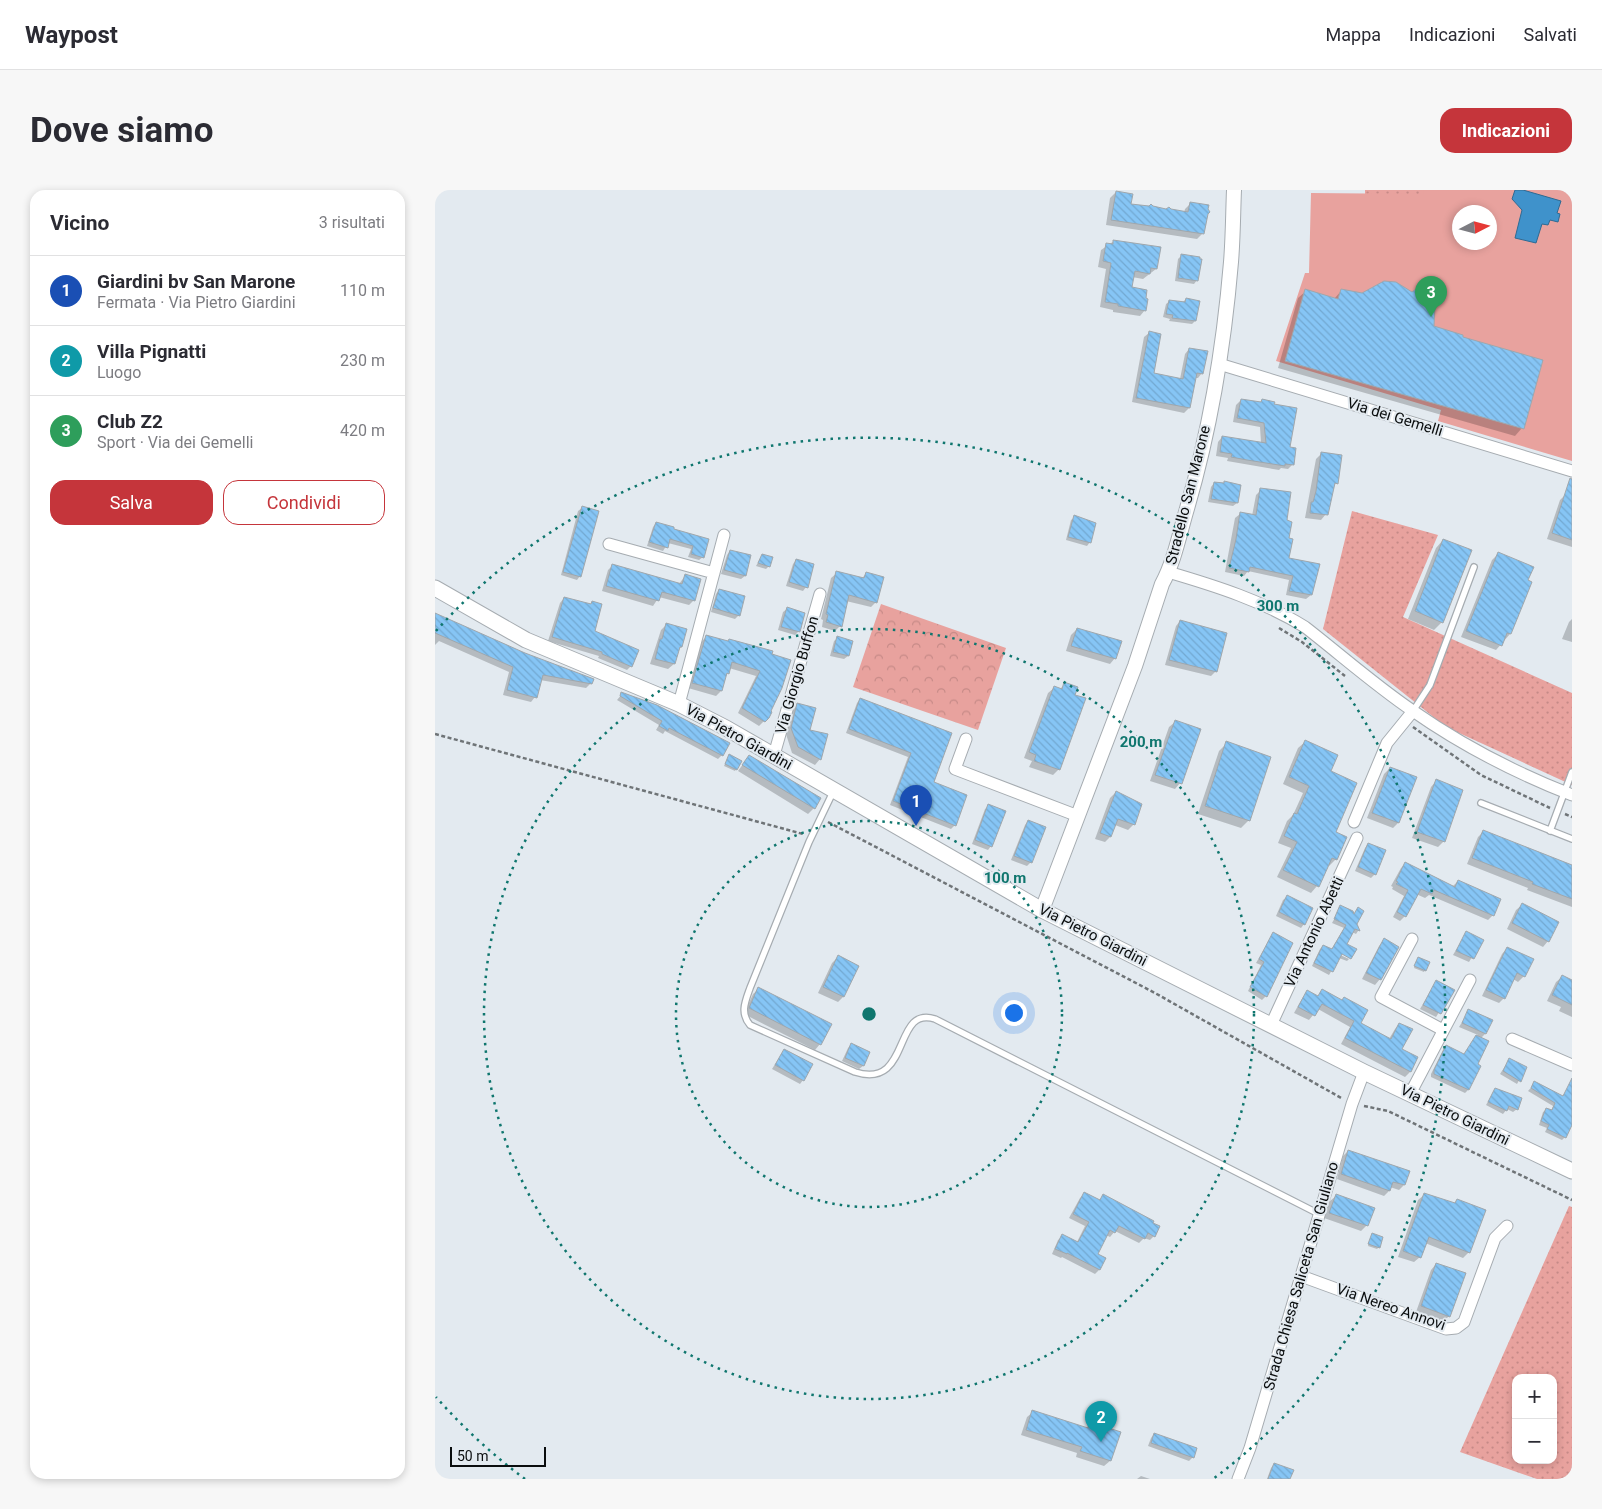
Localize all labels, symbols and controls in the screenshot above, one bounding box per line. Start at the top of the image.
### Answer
text: Waypost [25,21,118,49]
text: Mappa [1326,24,1381,45]
text: Indicazioni [1409,24,1496,45]
text: Salvati [1524,24,1577,45]
button: Indicazioni [1440,108,1572,153]
text: Dove siamo [30,110,213,151]
north arrow [1452,205,1497,250]
text: Vicino [50,211,109,235]
text: 3 risultati [319,213,385,232]
text: Giardini bv San Marone [97,270,295,293]
pin: 3 [1415,276,1447,317]
text: 1 [61,281,71,300]
text: 110 m [340,281,385,300]
text: Fermata · Via Pietro Giardini [97,293,296,312]
text: Villa Pignatti [97,340,206,363]
text: 2 [61,351,71,370]
text: 230 m [340,351,385,370]
text: Luogo [97,363,141,382]
street label: Via dei Gemelli [1345,394,1445,440]
text: Club Z2 [97,410,163,433]
text: 3 [61,421,71,440]
text: 420 m [340,421,385,440]
street label: Stradello San Marone [1162,424,1214,566]
text: Sport · Via dei Gemelli [97,433,253,452]
button: Salva [50,480,213,525]
button: Condividi [223,480,385,525]
text: 300 m [1257,597,1299,615]
street label: Via Giorgio Buffon [772,614,822,736]
street label: Via Pietro Giardini [682,700,796,774]
text: 200 m [1120,733,1162,751]
pin: 1 [900,785,932,826]
text: 100 m [984,869,1026,887]
street label: Via Antonio Abetti [1280,874,1348,990]
street label: Via Pietro Giardini [1036,900,1150,970]
your location [1001,1000,1027,1026]
centre of rings [860,1005,878,1023]
street label: Via Pietro Giardini [1397,1081,1513,1149]
street label: Strada Chiesa Saliceta San Giuliano [1260,1160,1342,1392]
street label: Via Nereo Annovi [1334,1280,1448,1334]
map controls [1512,1374,1557,1464]
button: + [1512,1374,1557,1419]
pin: 2 [1085,1401,1117,1442]
button: − [1512,1419,1557,1464]
scale bar [450,1444,546,1467]
text: 50 m [457,1448,489,1464]

